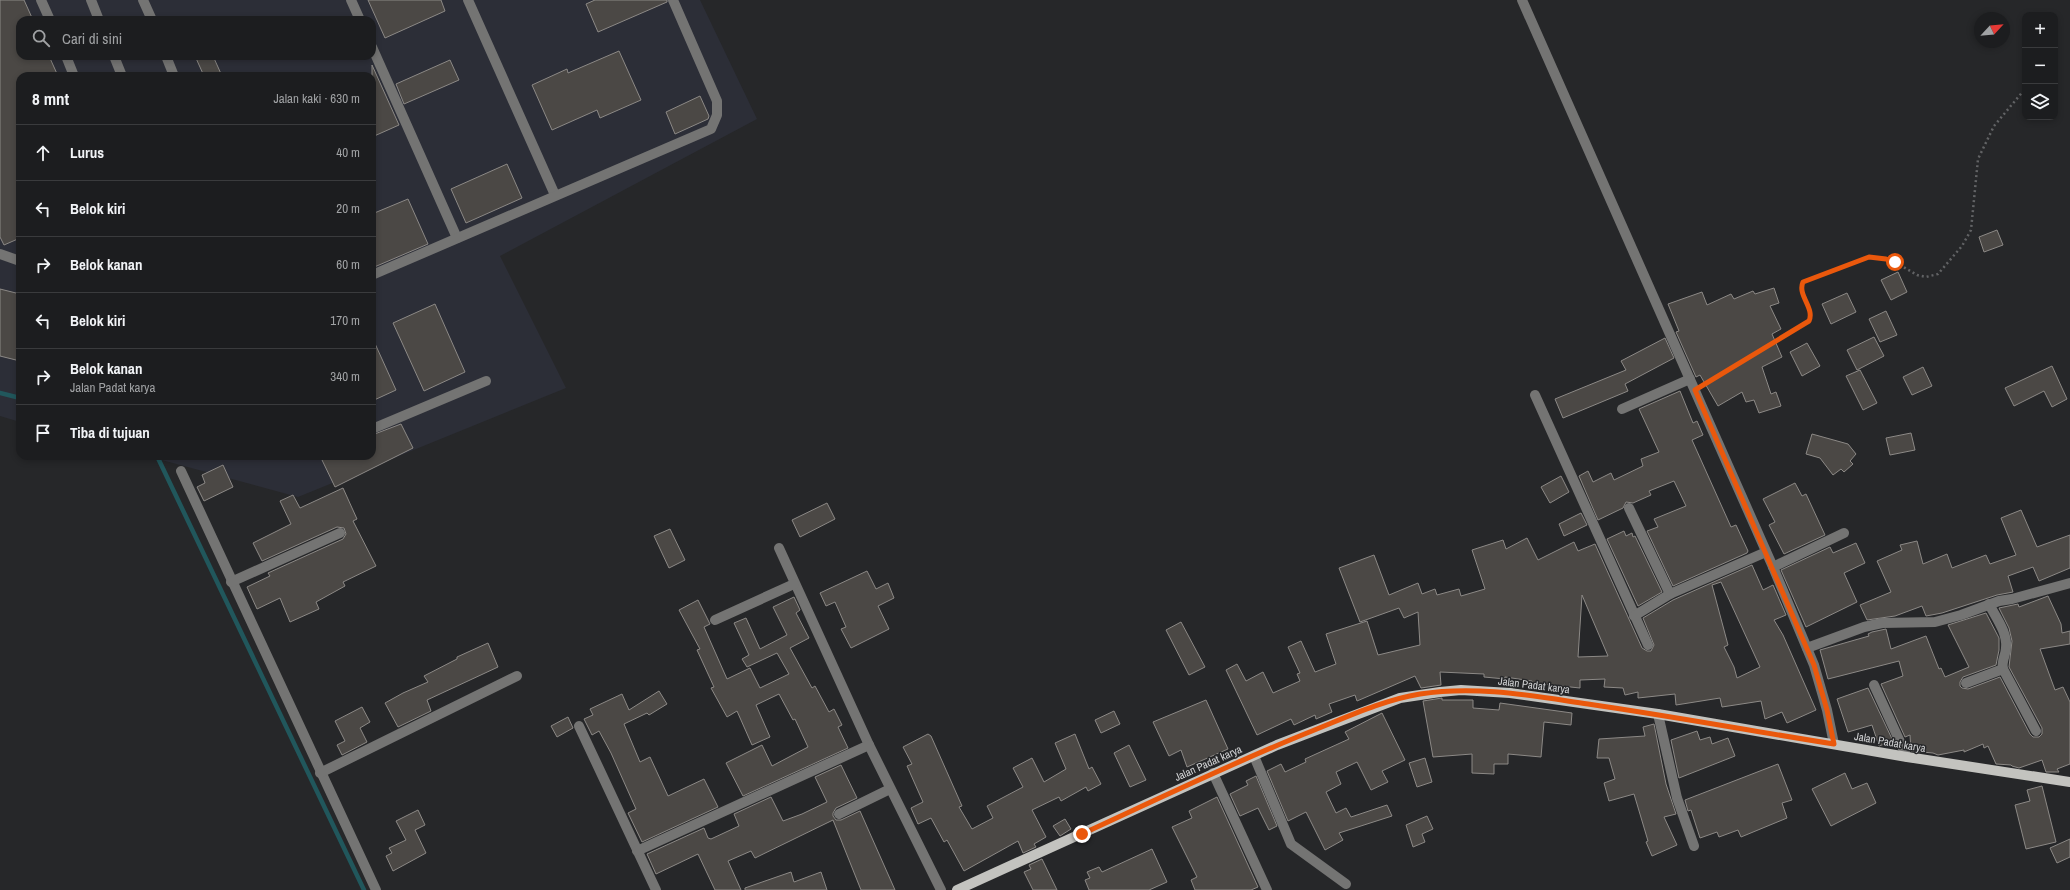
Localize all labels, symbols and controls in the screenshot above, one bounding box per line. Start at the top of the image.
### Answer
north arrow [1974,12,2010,48]
map controls [2022,12,2058,120]
button: + [2022,12,2058,48]
search box [16,16,376,60]
icon: search [30,27,52,49]
text: Cari di sini [62,28,122,49]
button: − [2022,48,2058,84]
button: layers [2022,84,2058,120]
text: 8 mnt [32,87,69,110]
text: Jalan kaki · 630 m [273,90,360,107]
icon: ahead [32,142,54,164]
text: Lurus [70,142,104,163]
text: 40 m [336,144,360,161]
icon: left [32,198,54,220]
text: Belok kiri [70,198,125,219]
text: 20 m [336,200,360,217]
route start [1886,253,1904,271]
icon: right [32,254,54,276]
text: Belok kanan [70,254,142,275]
text: 60 m [336,256,360,273]
icon: left [32,310,54,332]
text: Belok kiri [70,310,125,331]
text: 170 m [330,312,360,329]
text: Belok kanan [70,358,142,379]
icon: right [32,366,54,388]
text: 340 m [330,368,360,385]
text: Jalan Padat karya [70,379,155,396]
icon: arrive [32,422,54,444]
text: Tiba di tujuan [70,422,150,443]
street label: Jalan Padat karya [1497,674,1571,696]
street label: Jalan Padat karya [1853,729,1927,755]
street label: Jalan Padat karya [1172,742,1244,784]
route end [1073,825,1091,843]

